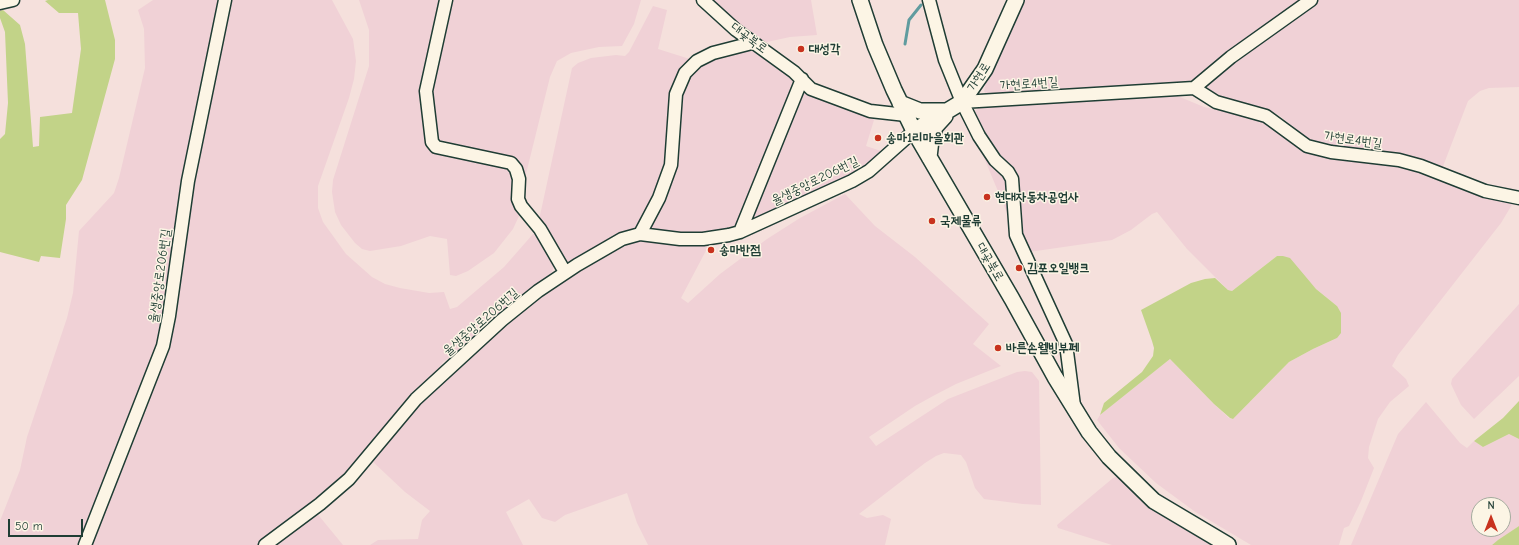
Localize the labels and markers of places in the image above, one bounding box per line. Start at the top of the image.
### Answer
place label: 대성각 [809,41,840,57]
marker: 대성각 [796,44,806,54]
place label: 송마1리마을회관 [886,130,964,146]
marker: 송마1리마을회관 [873,133,883,143]
place label: 현대자동차공업사 [995,189,1079,205]
marker: 현대자동차공업사 [982,192,992,202]
place label: 국제물류 [940,213,982,229]
marker: 국제물류 [927,216,937,226]
place label: 송마반점 [719,242,761,258]
marker: 송마반점 [706,245,716,255]
place label: 김포오일뱅크 [1027,260,1090,276]
marker: 김포오일뱅크 [1014,263,1024,273]
place label: 바른손웰빙부페 [1006,340,1079,356]
marker: 바른손웰빙부페 [993,343,1003,353]

